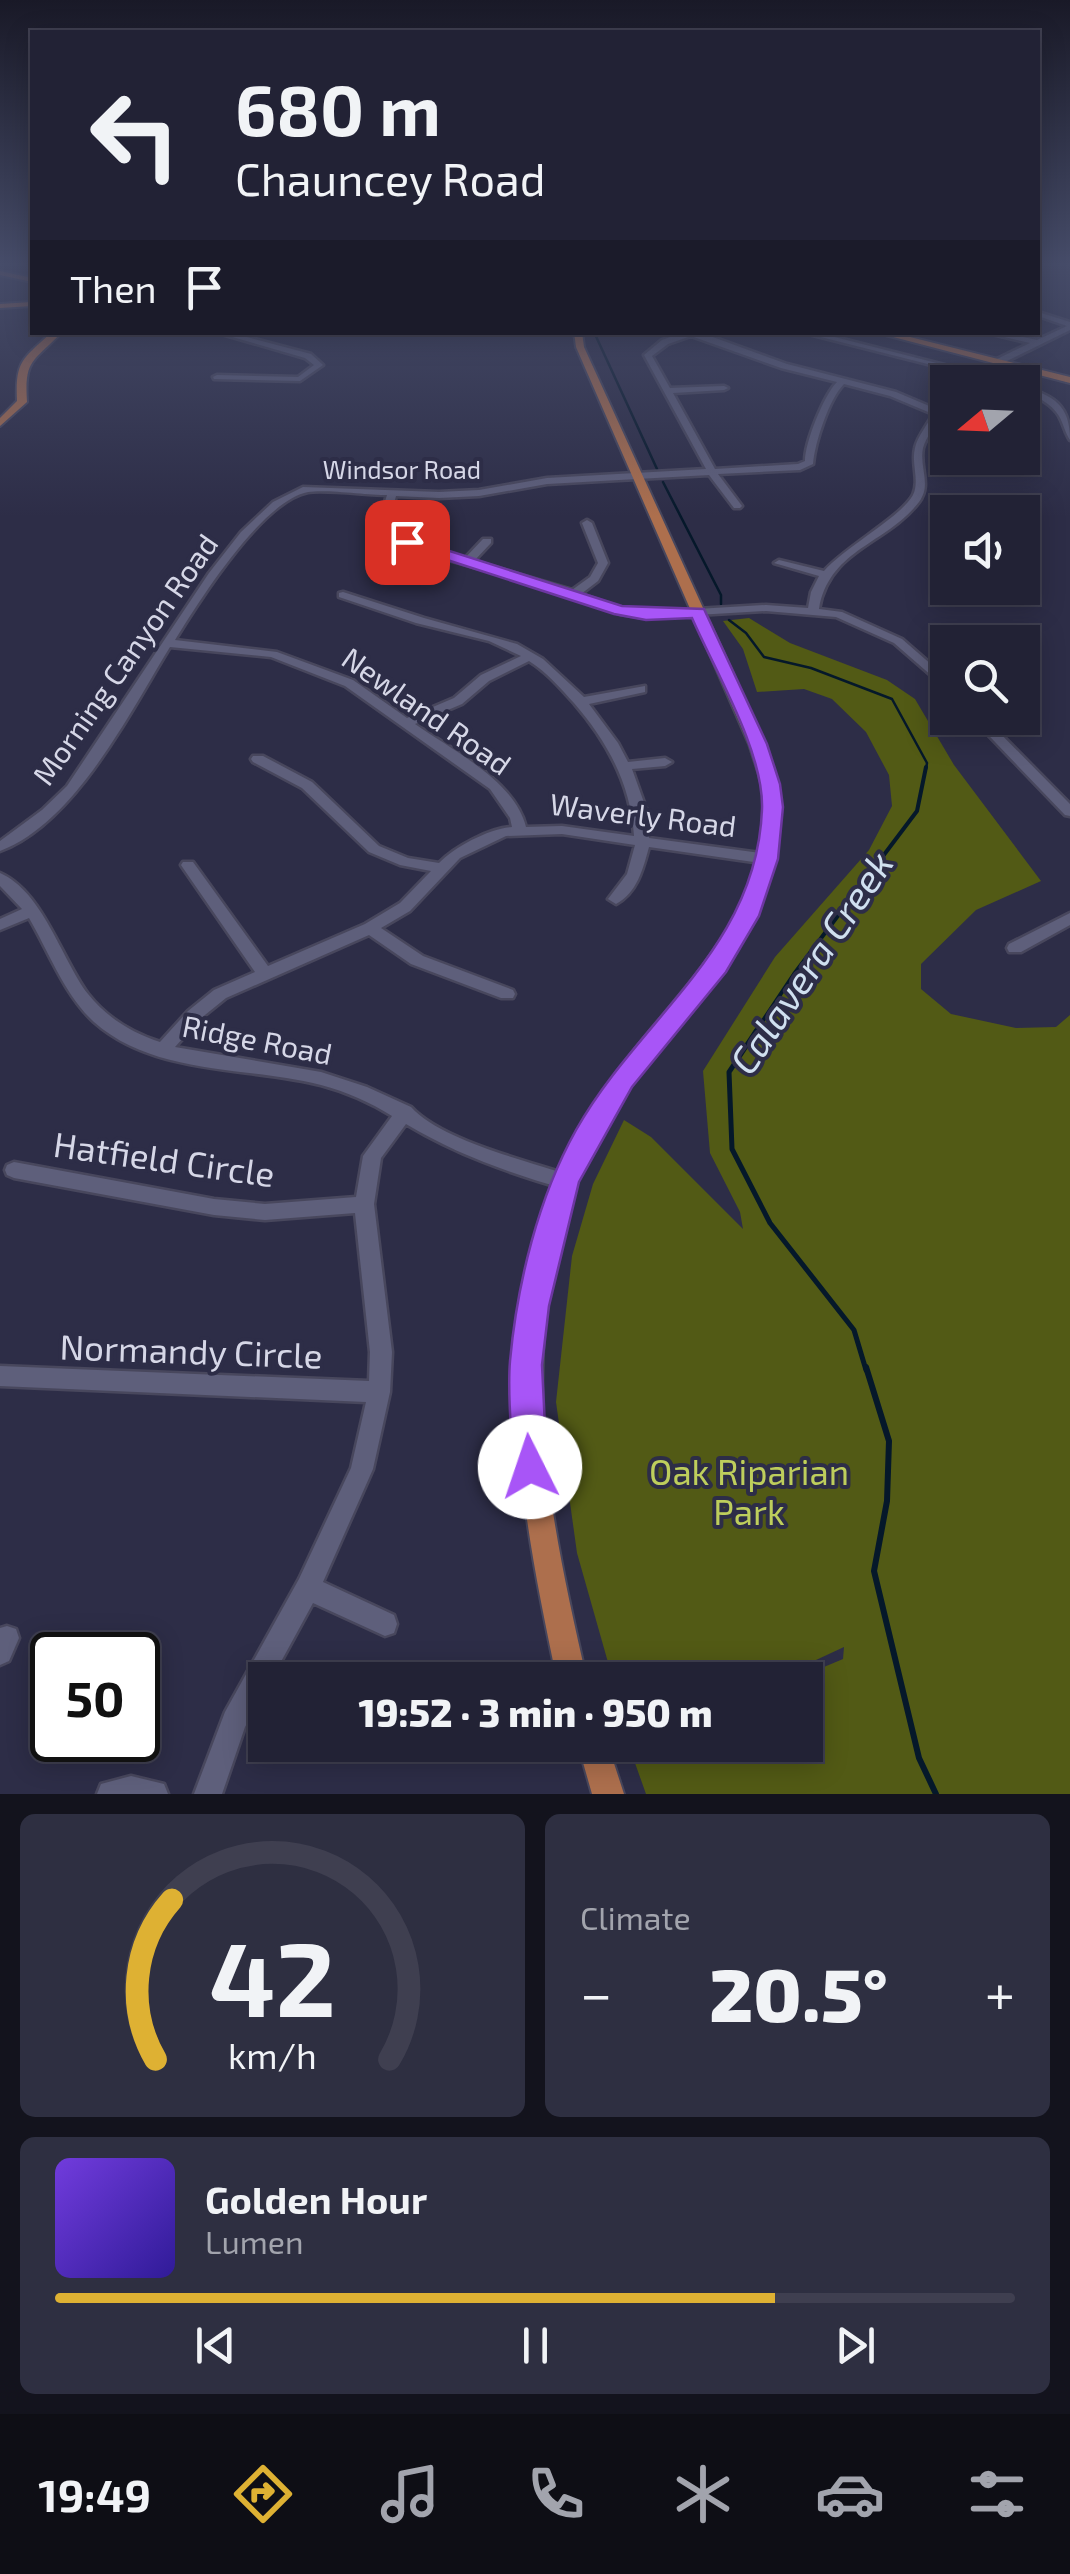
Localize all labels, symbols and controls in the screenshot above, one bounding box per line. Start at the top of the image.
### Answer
text: 680 m [235,66,441,150]
icon: left [70,70,200,200]
text: Chauncey Road [235,151,545,205]
icon: arrive [177,260,232,315]
text: Then [70,265,157,311]
north arrow [930,365,1040,475]
map controls [930,365,1040,735]
street label: Windsor Road [323,454,481,484]
button: sound [930,495,1040,605]
pin [365,500,450,585]
icon: arrive [380,515,435,570]
street label: Morning Canyon Road [24,526,225,791]
button: search [930,625,1040,735]
street label: Newland Road [336,639,518,782]
street label: Waverly Road [548,785,739,843]
water label: Calavera Creek [719,842,902,1082]
street label: Ridge Road [179,1007,335,1071]
street label: Hatfield Circle [51,1122,277,1194]
street label: Normandy Circle [59,1324,323,1376]
position arrow [478,1415,582,1519]
park label: Oak Riparian Park [649,1450,849,1532]
speed limit sign: 50 [30,1632,160,1762]
text: 19:52 · 3 min · 950 m [359,1689,712,1735]
text: Climate [580,1898,691,1936]
text: 42 [209,1913,336,2038]
text: 20.5° [709,1947,888,2037]
text: − [580,1959,612,2025]
text: + [985,1959,1015,2025]
text: km/h [228,2033,317,2076]
text: Golden Hour [205,2176,427,2222]
text: Lumen [205,2222,304,2260]
icon: previous [188,2318,243,2373]
icon: pause [508,2318,563,2373]
icon: next [828,2318,883,2373]
icon: directions [228,2459,298,2529]
icon: music [375,2459,445,2529]
icon: phone [521,2459,591,2529]
icon: climate [668,2459,738,2529]
icon: car [815,2459,885,2529]
icon: filters [962,2459,1032,2529]
text: 19:49 [38,2467,151,2521]

